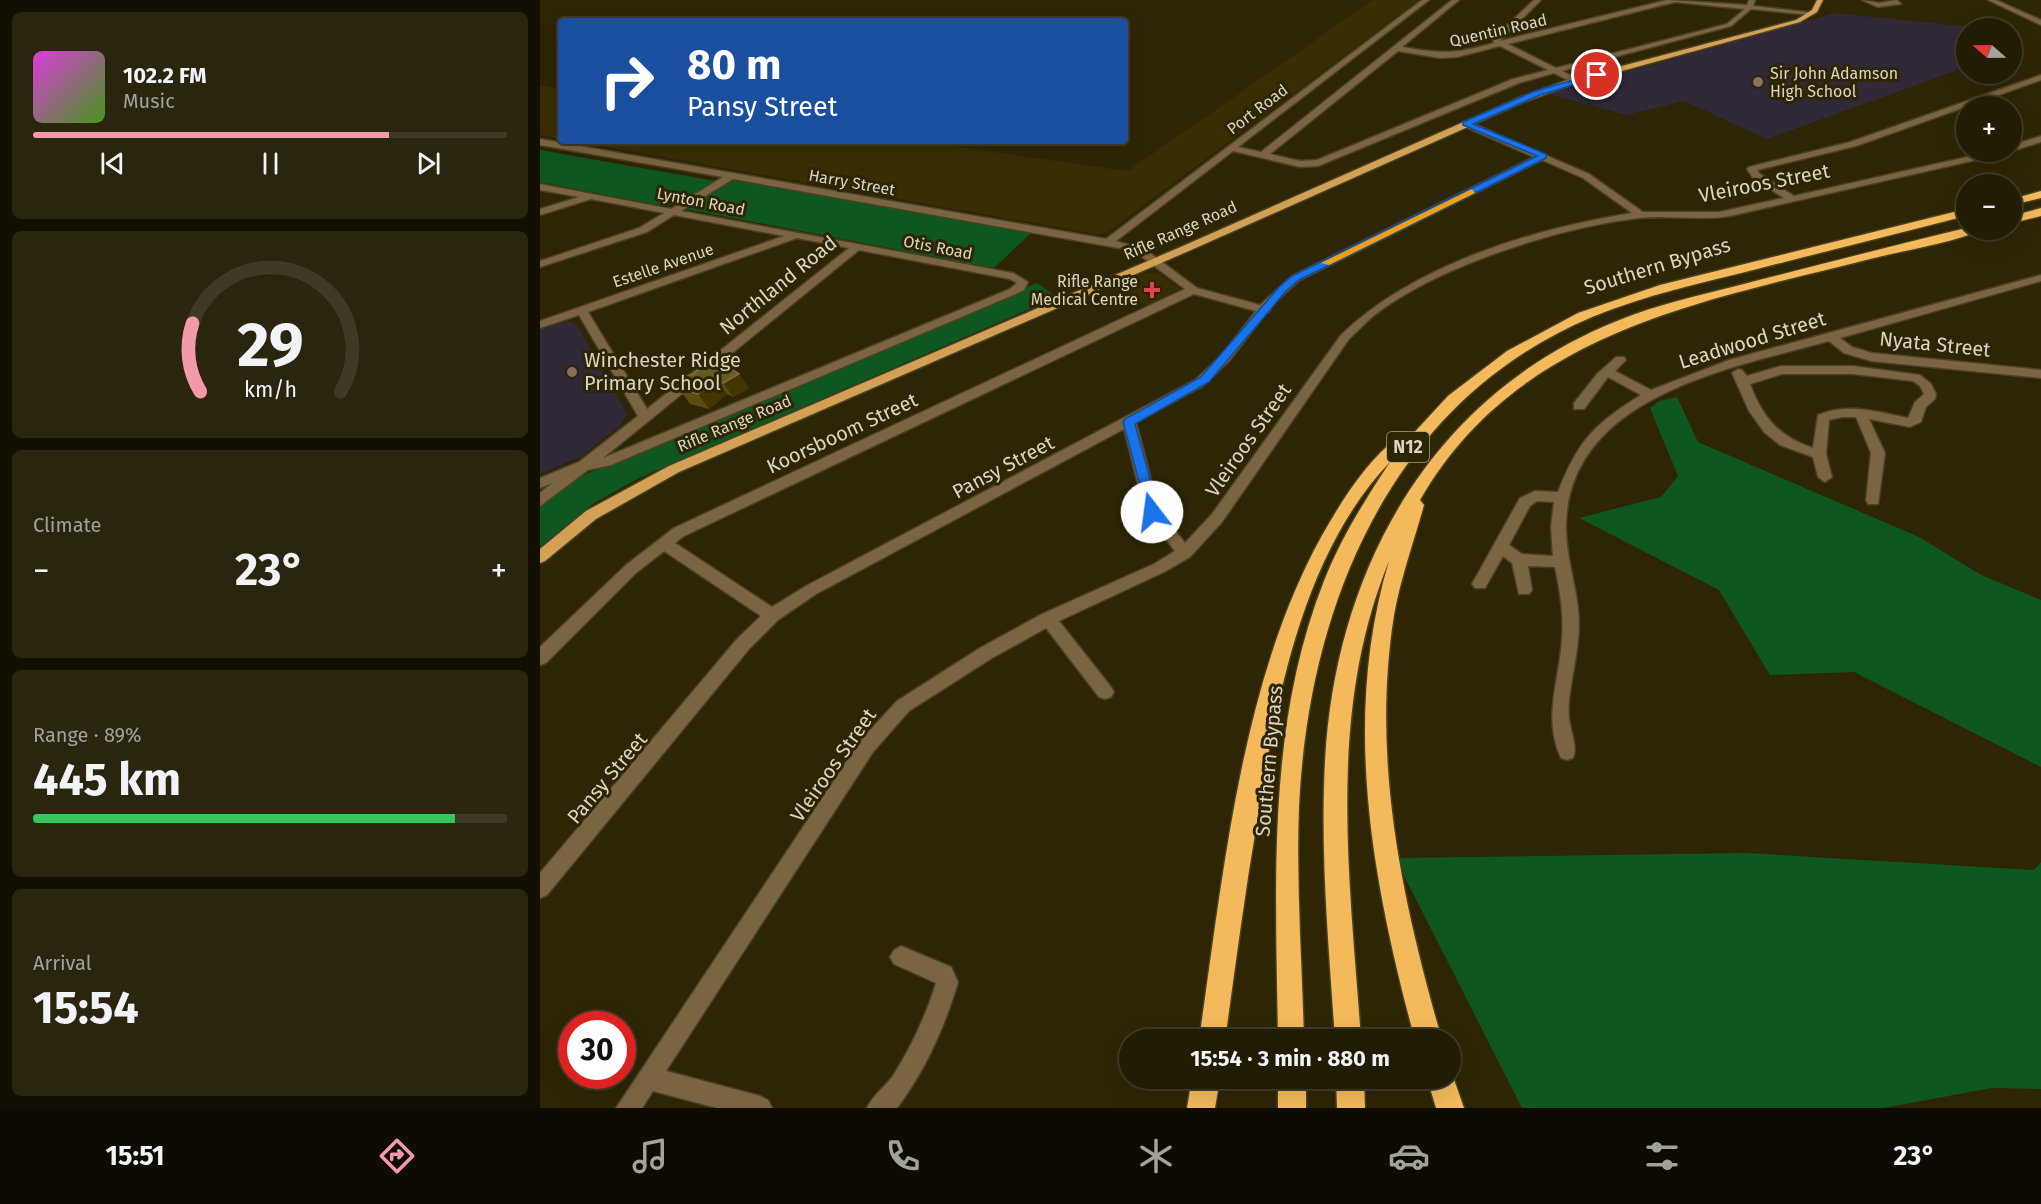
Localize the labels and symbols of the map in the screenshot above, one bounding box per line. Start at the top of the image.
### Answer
street label: Quentin Road [1448,10,1549,51]
north arrow [1956,18,2022,84]
pin [1571,49,1622,100]
place label: Sir John Adamson High School [1770,64,1898,101]
marker: Sir John Adamson High School [1751,75,1765,89]
street label: Port Road [1223,80,1291,138]
street label: Vleiroos Street [1697,158,1832,207]
street label: Harry Street [807,166,897,199]
street label: Lynton Road [655,184,747,219]
street label: Rifle Range Road [1121,197,1240,264]
street label: Northland Road [715,230,841,340]
street label: Otis Road [902,231,974,263]
street label: Southern Bypass [1581,232,1733,300]
street label: Estelle Avenue [610,239,716,292]
place label: Rifle Range Medical Centre [1031,272,1138,309]
marker: Rifle Range Medical Centre [1143,281,1161,299]
street label: Leadwood Street [1676,306,1829,374]
street label: Nyata Street [1878,326,1993,362]
place label: Winchester Ridge Primary School [584,348,741,395]
marker: Winchester Ridge Primary School [565,365,579,379]
street label: Vleiroos Street [1200,378,1296,501]
street label: Koorsboom Street [763,387,922,478]
street label: Rifle Range Road [674,391,794,456]
street label: Pansy Street [948,430,1059,504]
road number: N12 [1387,432,1429,462]
position arrow [1120,480,1184,544]
street label: Southern Bypass [1250,684,1288,838]
street label: Vleiroos Street [785,703,881,826]
street label: Pansy Street [562,727,653,828]
speed limit sign: 30 [558,1011,636,1089]

